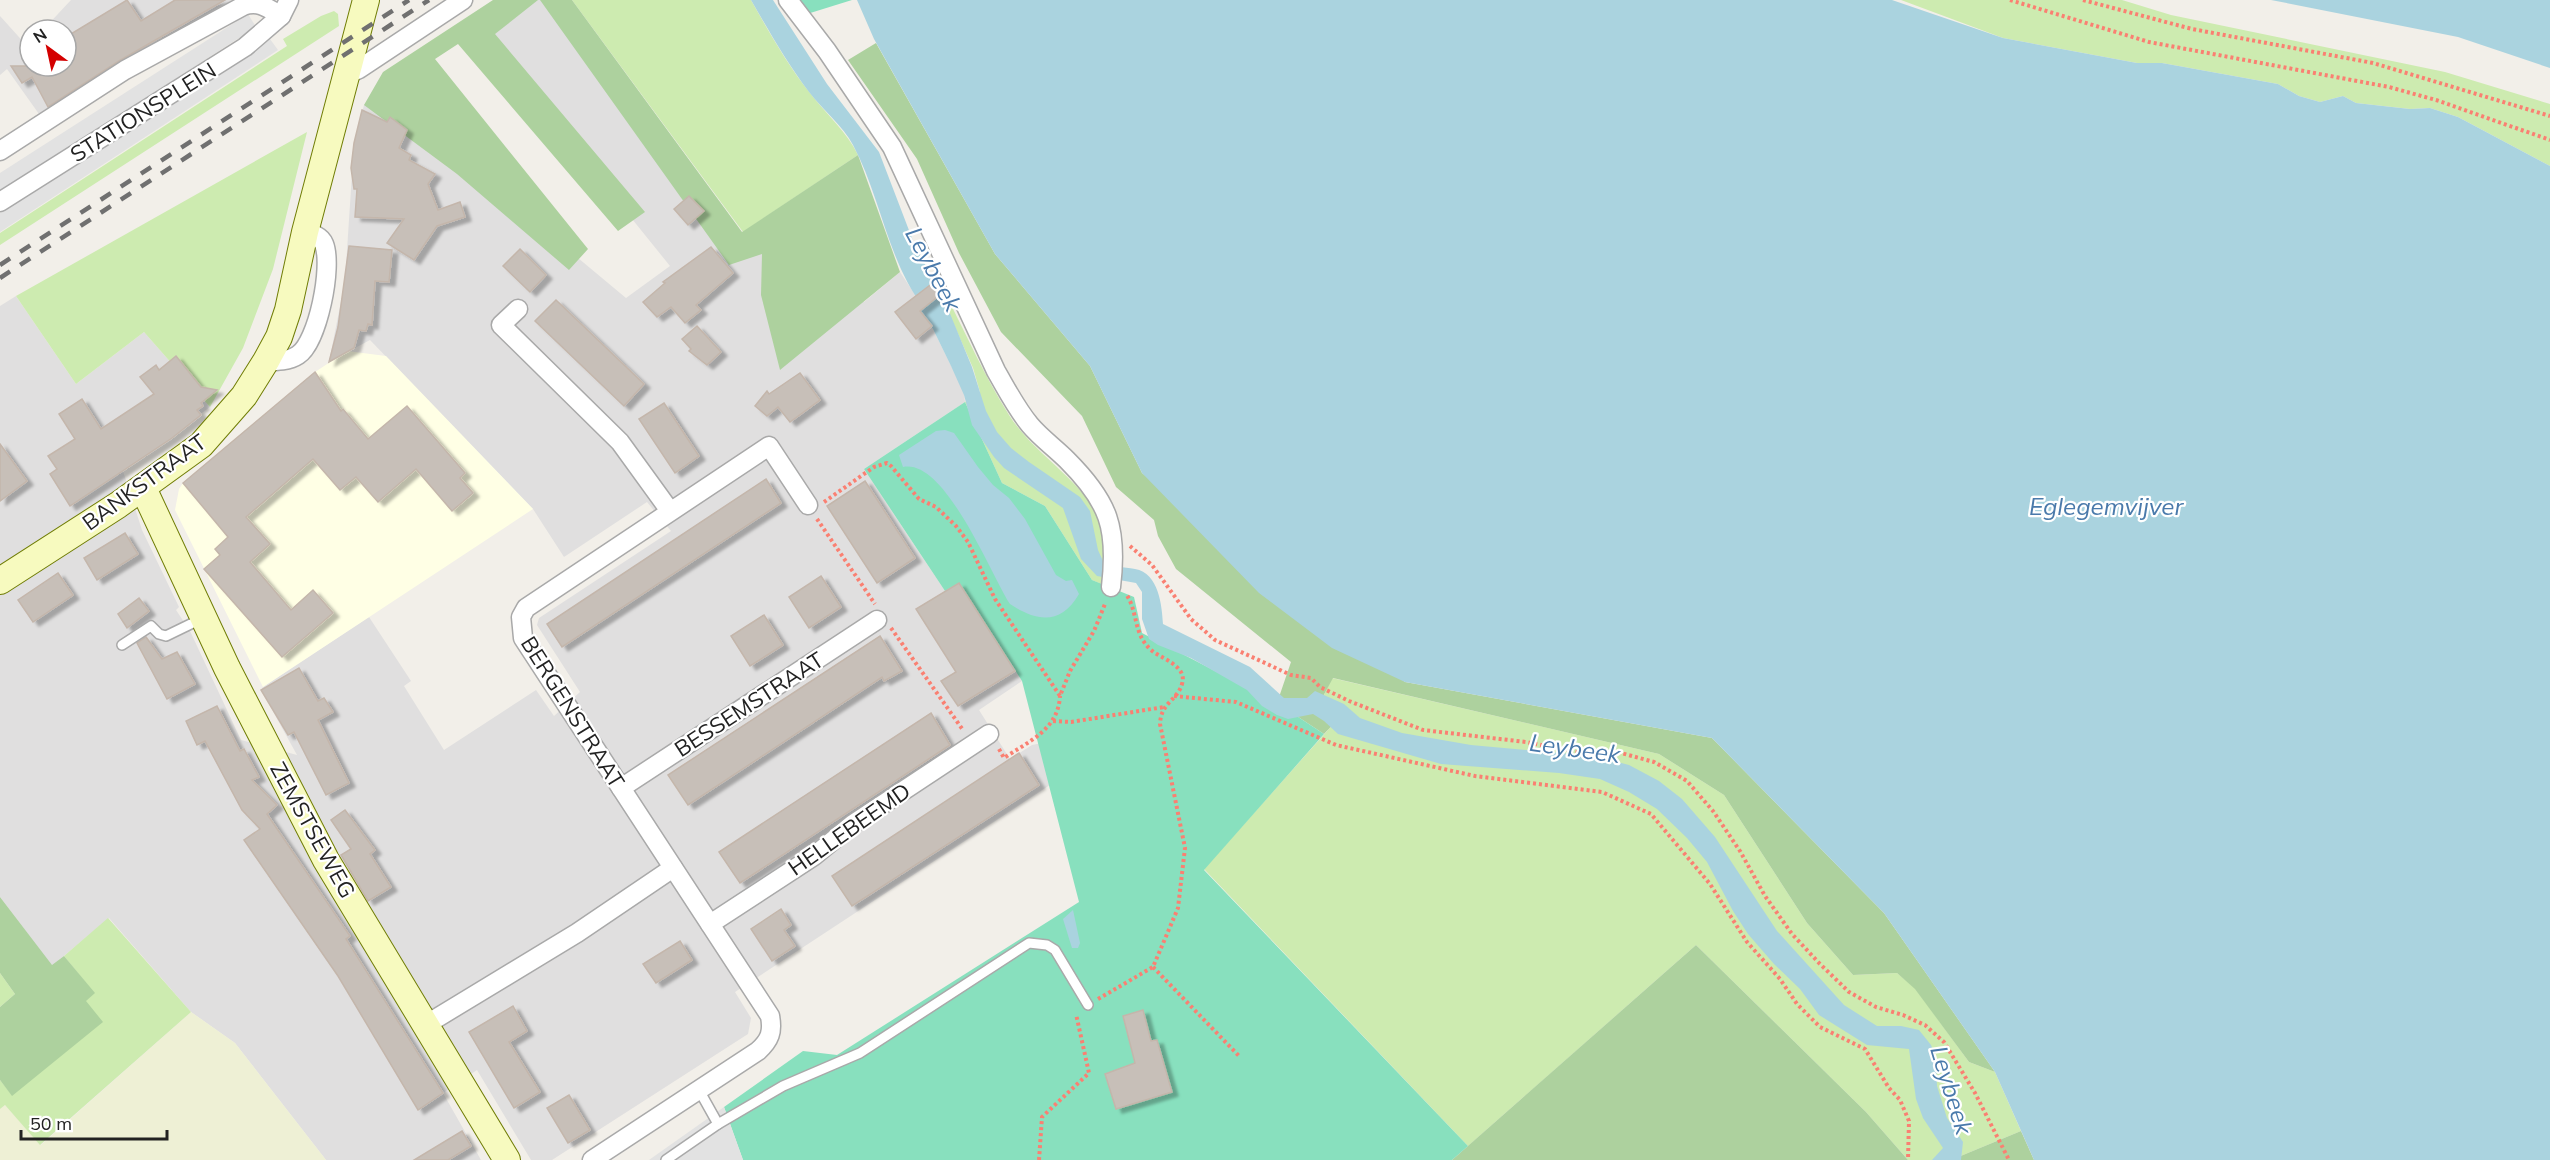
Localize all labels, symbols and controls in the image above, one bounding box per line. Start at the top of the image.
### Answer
north arrow [18,18,78,78]
text: N [29,24,50,47]
street label: STATIONSPLEIN [65,56,221,168]
water label: Leybeek [899,222,969,317]
street label: BANKSTRAAT [77,428,211,536]
water label: Eglegemvijver [2029,491,2184,521]
street label: BERGENSTRAAT [515,631,631,793]
street label: BESSEMSTRAAT [669,645,829,763]
water label: Leybeek [1528,727,1623,769]
street label: ZEMSTSEWEG [264,757,362,903]
street label: HELLEBEEMD [782,777,916,881]
water label: Leybeek [1924,1042,1980,1139]
scale bar [21,1103,166,1141]
text: 50 m [30,1112,72,1135]

